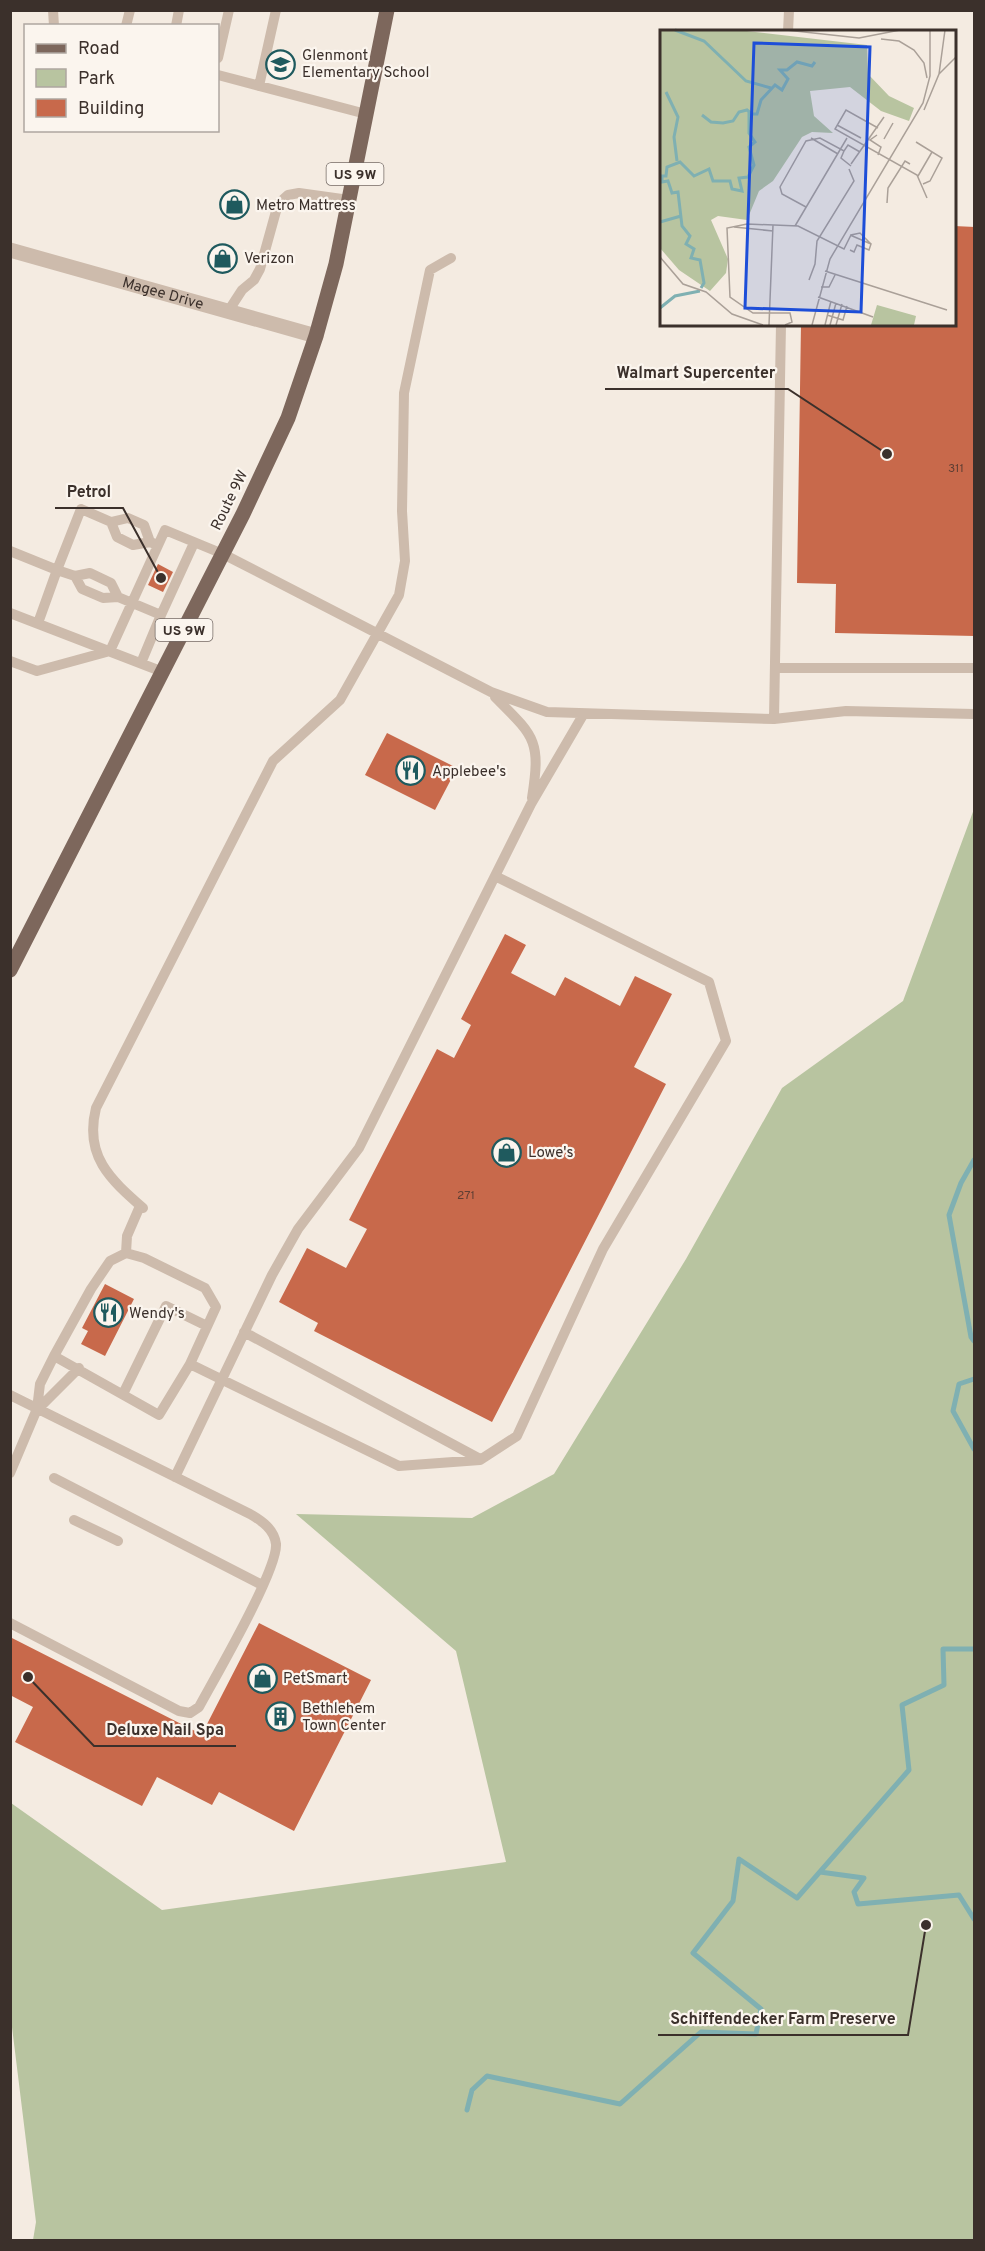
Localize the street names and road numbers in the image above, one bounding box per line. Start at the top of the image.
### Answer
road number: US 9W [326,163,384,185]
street label: Magee Drive [120,274,205,315]
street label: Route 9W [208,467,253,534]
road number: US 9W [156,619,213,641]

